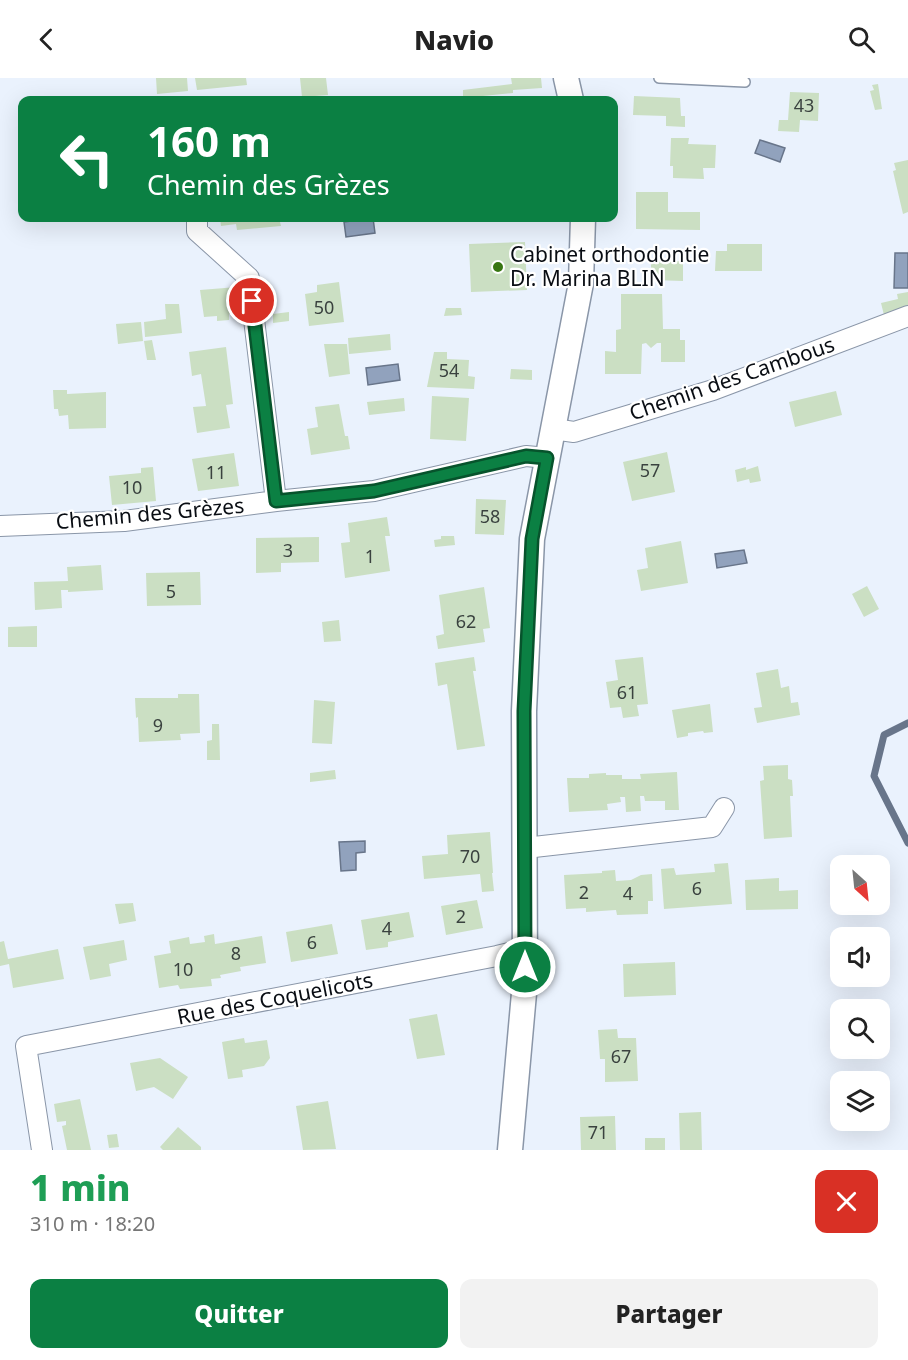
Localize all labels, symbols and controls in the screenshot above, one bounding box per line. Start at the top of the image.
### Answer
text: Navio [414,21,494,58]
icon: back [30,23,63,56]
icon: search [845,23,878,56]
house number: 43 [794,93,814,117]
text: 160 m [147,112,271,169]
icon: left [48,120,126,198]
text: Chemin des Grèzes [147,166,390,203]
place label: Cabinet orthodontie Dr. Marina BLIN [510,240,709,292]
marker: Cabinet orthodontie Dr. Marina BLIN [491,260,505,274]
pin [226,275,277,326]
icon: arrive [235,284,268,317]
house number: 50 [314,295,334,319]
street label: Chemin des Cambous [625,330,838,426]
house number: 54 [439,358,459,382]
house number: 57 [640,458,660,482]
house number: 11 [206,460,226,484]
house number: 10 [122,475,142,499]
street label: Chemin des Grèzes [55,491,245,535]
house number: 58 [480,504,500,528]
house number: 3 [283,538,293,562]
house number: 1 [365,544,375,568]
house number: 5 [166,579,176,603]
house number: 62 [456,609,476,633]
house number: 61 [617,680,637,704]
house number: 9 [153,713,163,737]
house number: 70 [460,844,480,868]
north arrow [830,855,890,915]
map controls [830,855,890,1131]
house number: 6 [692,876,702,900]
house number: 2 [579,880,589,904]
house number: 4 [623,881,633,905]
house number: 2 [456,904,466,928]
house number: 4 [382,916,392,940]
button: sound [830,927,890,987]
house number: 6 [307,930,317,954]
position arrow [493,935,557,999]
house number: 8 [231,941,241,965]
house number: 10 [173,957,193,981]
street label: Rue des Coquelicots [175,965,375,1031]
button: search [830,999,890,1059]
house number: 67 [611,1044,631,1068]
button: layers [830,1071,890,1131]
house number: 71 [588,1120,608,1144]
text: 1 min [30,1163,131,1212]
button: close [815,1170,878,1233]
text: 310 m · 18:20 [30,1210,155,1237]
button: Quitter [30,1279,448,1348]
button: Partager [460,1279,878,1348]

